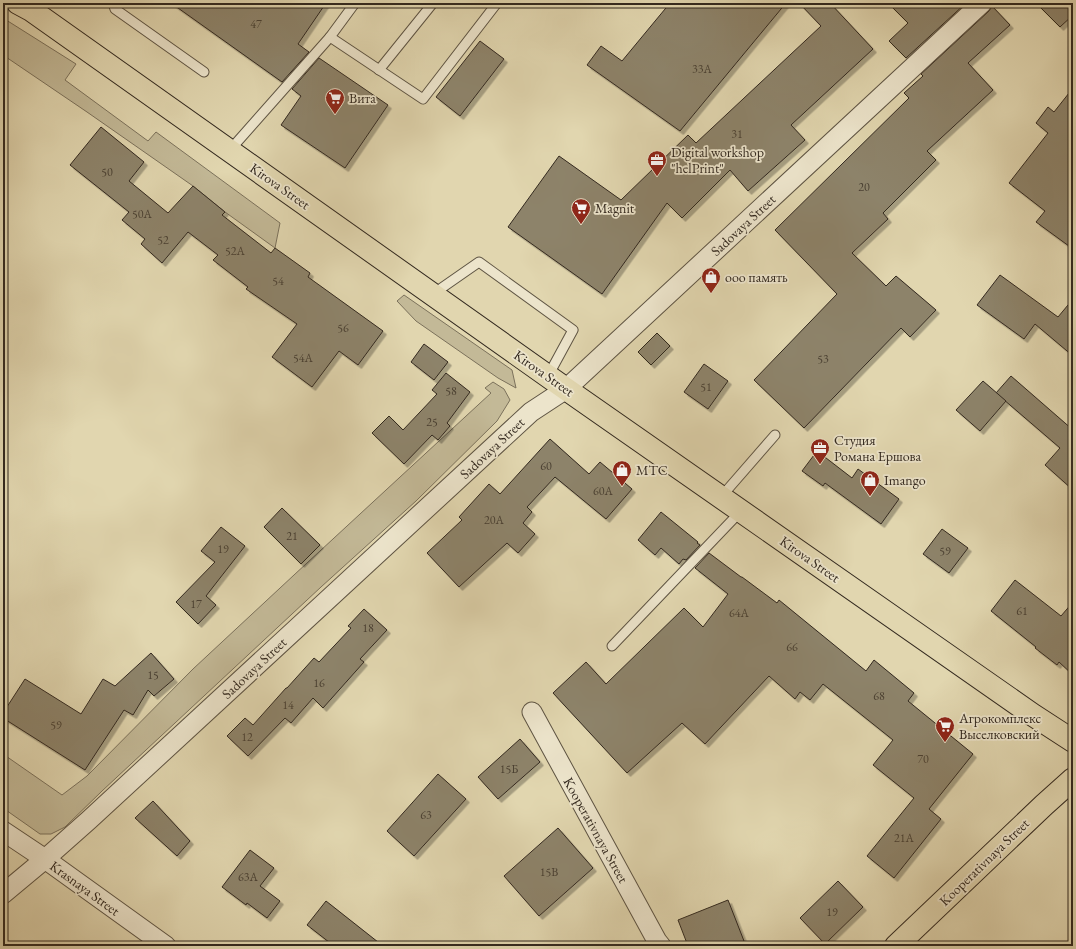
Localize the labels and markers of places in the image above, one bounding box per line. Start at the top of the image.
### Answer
supermarket icon: Вита [324,87,346,115]
place label: Вита [349,89,376,107]
place label: Digital workshop "helPrint" [671,143,764,177]
office icon: Digital workshop "helPrint" [646,149,668,177]
supermarket icon: Magnit [570,197,592,225]
place label: Magnit [595,199,635,217]
shop icon: ооо память [700,266,722,294]
place label: ооо память [725,268,788,286]
place label: Студия Романа Ершова [834,431,922,465]
office icon: Студия Романа Ершова [809,437,831,465]
shop icon: МТС [611,459,633,487]
place label: МТС [636,461,668,479]
shop icon: Imango [859,469,881,497]
place label: Imango [884,471,926,489]
place label: Агрокомплекс Выселковский [958,709,1041,743]
supermarket icon: Агрокомплекс Выселковский [934,715,956,743]

